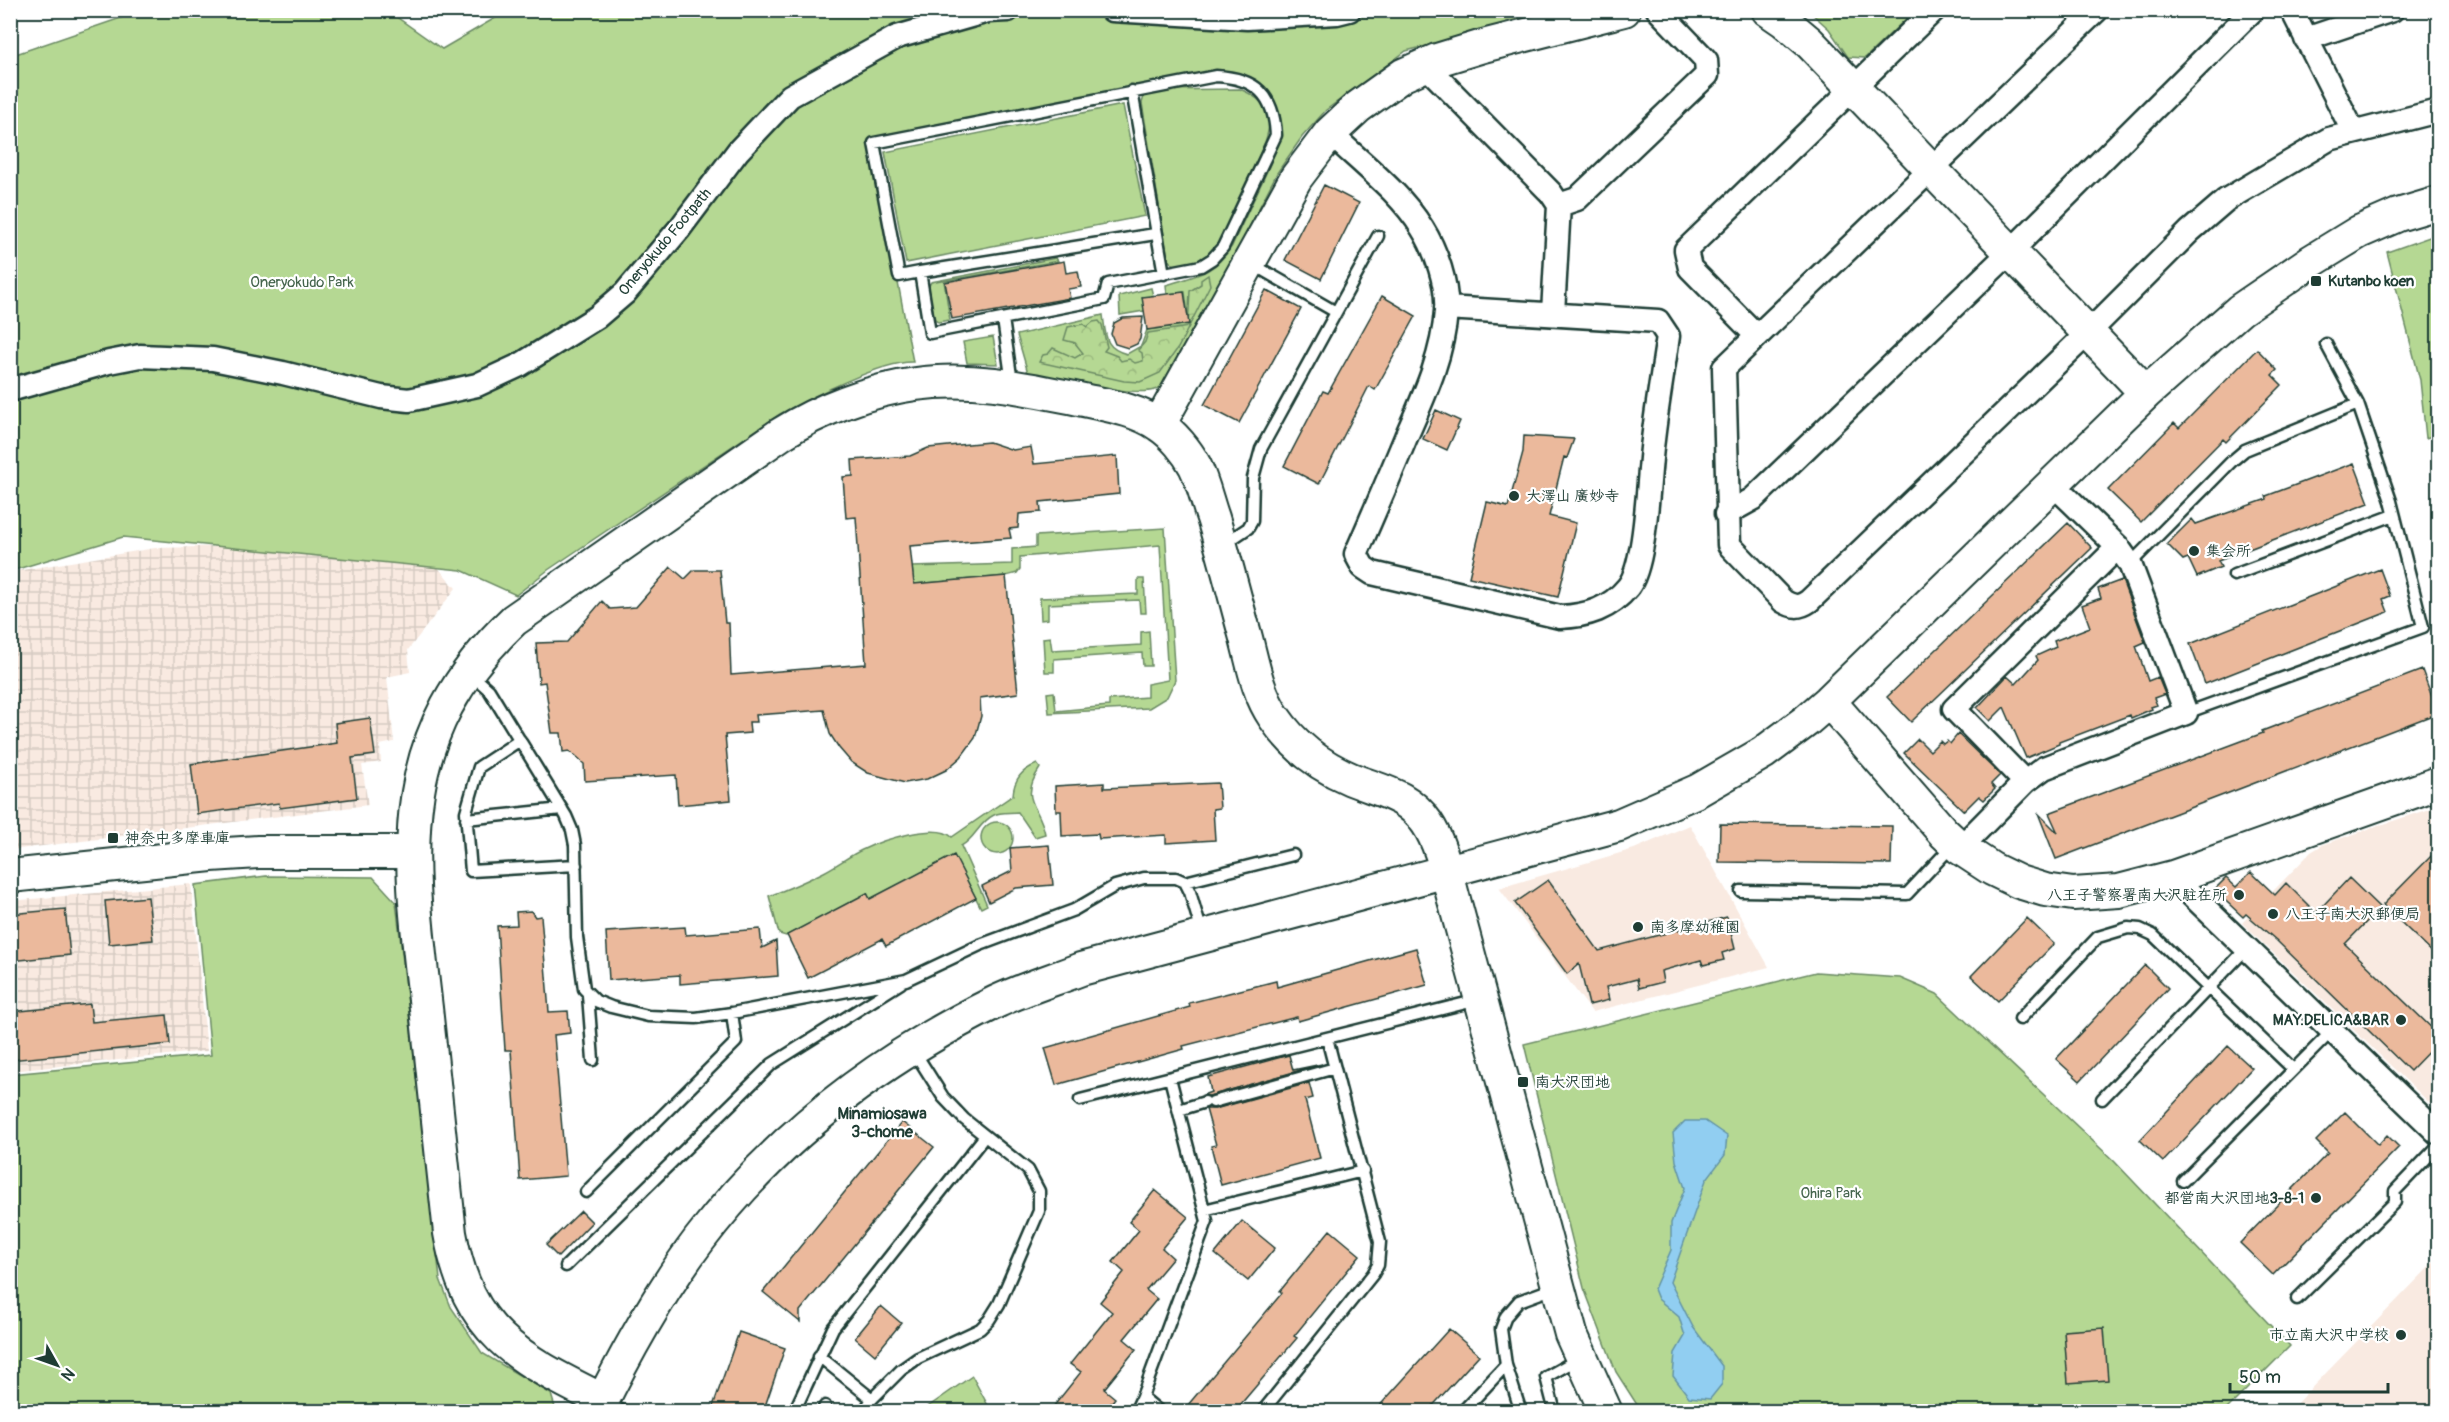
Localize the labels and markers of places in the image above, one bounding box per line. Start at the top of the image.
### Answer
place label: Kutanbo koen [2328,272,2415,291]
marker: Kutanbo koen [2309,274,2323,288]
place label: 大澤山 廣妙寺 [1526,487,1619,506]
marker: 大澤山 廣妙寺 [1507,489,1521,503]
place label: 集会所 [2206,542,2251,561]
marker: 集会所 [2187,544,2201,558]
place label: 神奈中多摩車庫 [125,829,230,848]
marker: 神奈中多摩車庫 [106,831,120,845]
place label: 八王子警察署南大沢駐在所 [2047,886,2227,905]
marker: 八王子警察署南大沢駐在所 [2232,888,2246,902]
place label: 八王子南大沢郵便局 [2285,905,2420,924]
marker: 八王子南大沢郵便局 [2266,907,2280,921]
place label: 南多摩幼稚園 [1650,918,1740,937]
marker: 南多摩幼稚園 [1631,920,1645,934]
place label: MAY.DELICA&BAR [2273,1011,2389,1030]
marker: MAY.DELICA&BAR [2394,1013,2408,1027]
place label: 南大沢団地 [1535,1073,1610,1092]
marker: 南大沢団地 [1516,1075,1530,1089]
place label: 都営南大沢団地3-8-1 [2164,1189,2304,1208]
marker: 都営南大沢団地3-8-1 [2309,1191,2323,1205]
place label: 市立南大沢中学校 [2269,1326,2389,1345]
marker: 市立南大沢中学校 [2394,1328,2408,1342]

